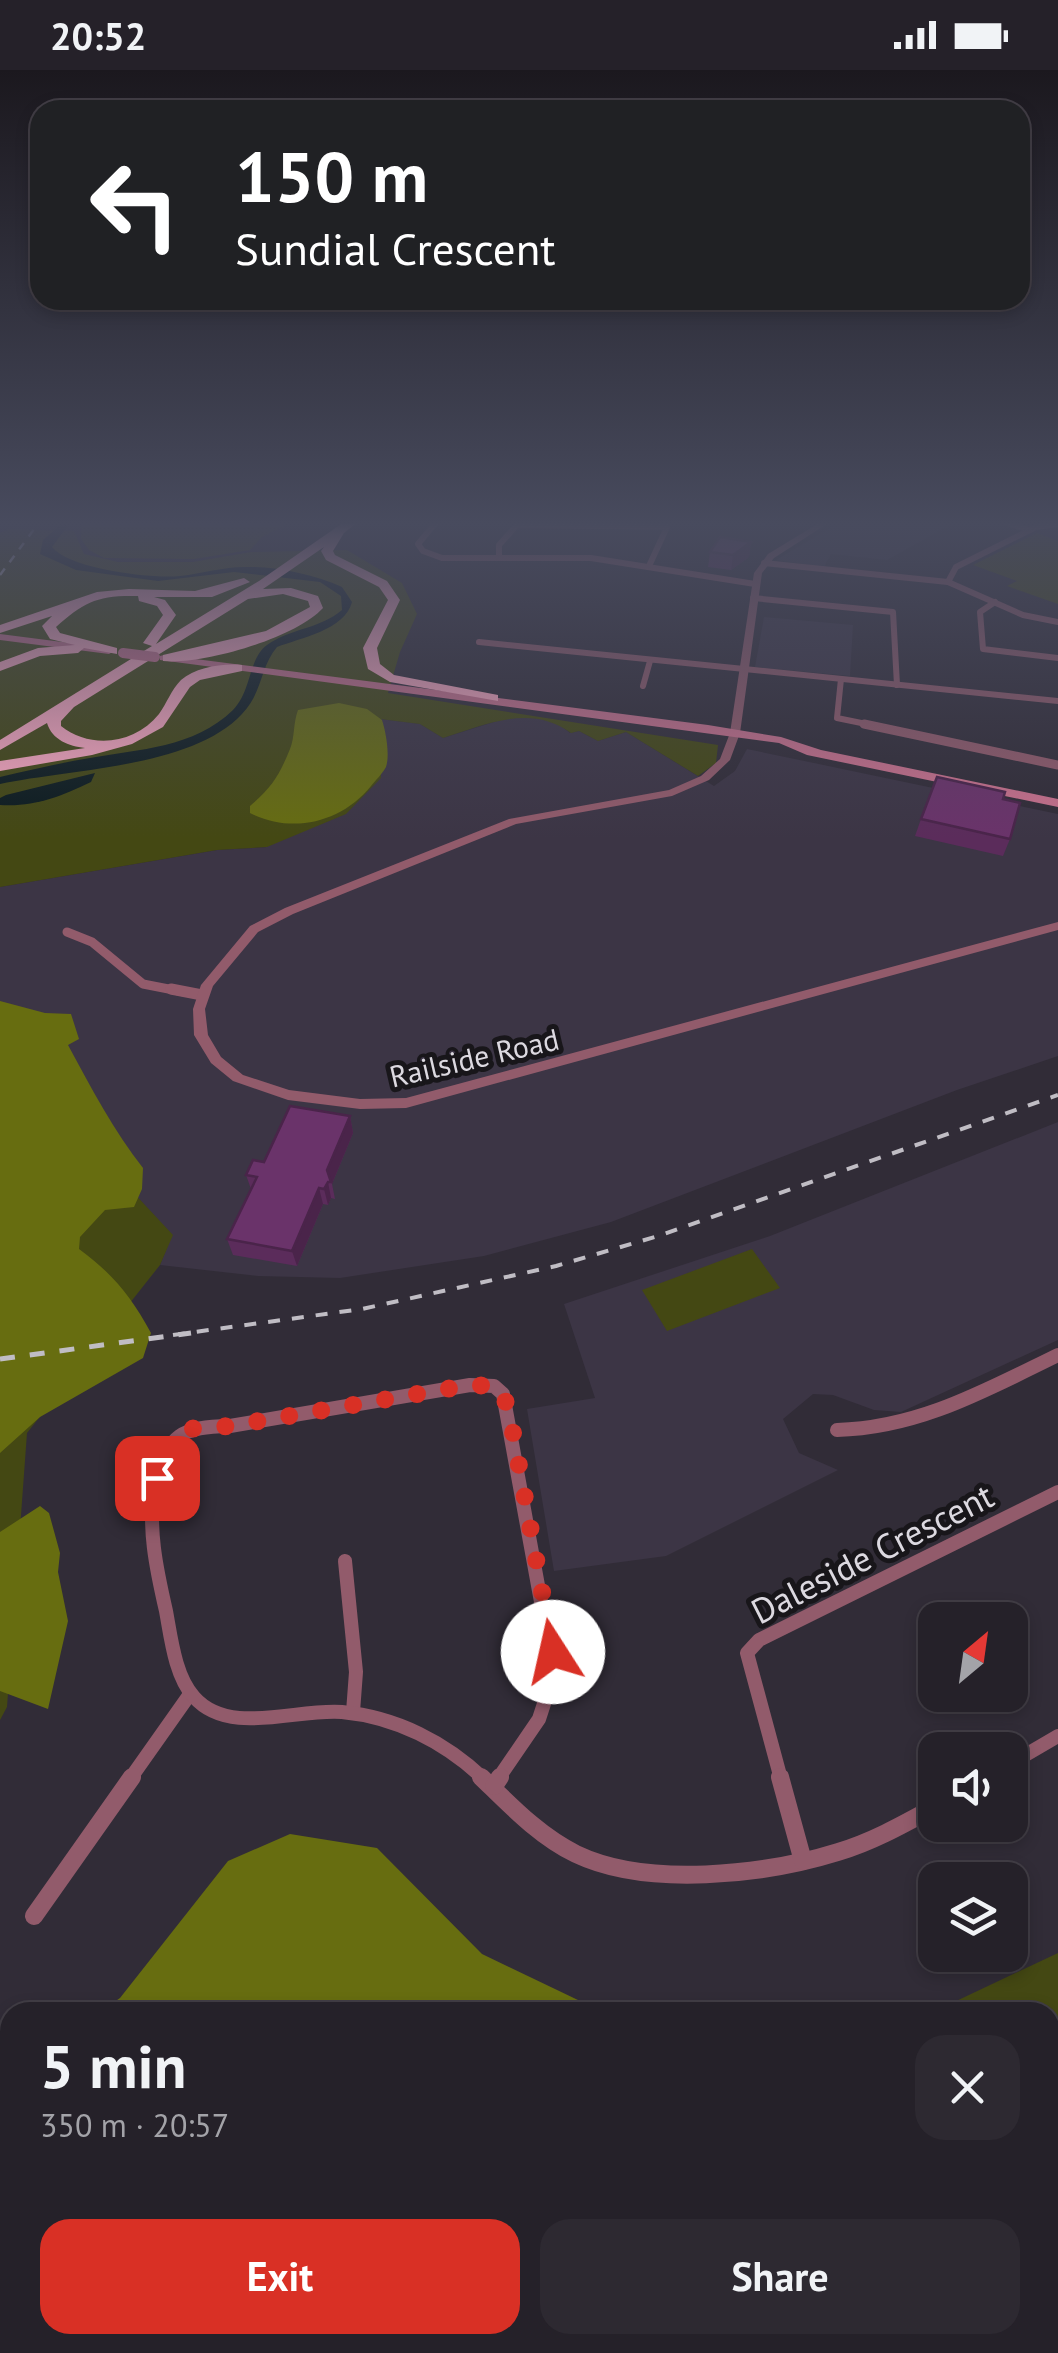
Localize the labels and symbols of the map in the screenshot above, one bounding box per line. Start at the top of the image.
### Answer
street label: Railside Road [385,1019,563,1095]
pin [115,1436,200,1521]
street label: Daleside Crescent [743,1472,1001,1634]
position arrow [501,1600,605,1704]
north arrow [918,1602,1028,1712]

